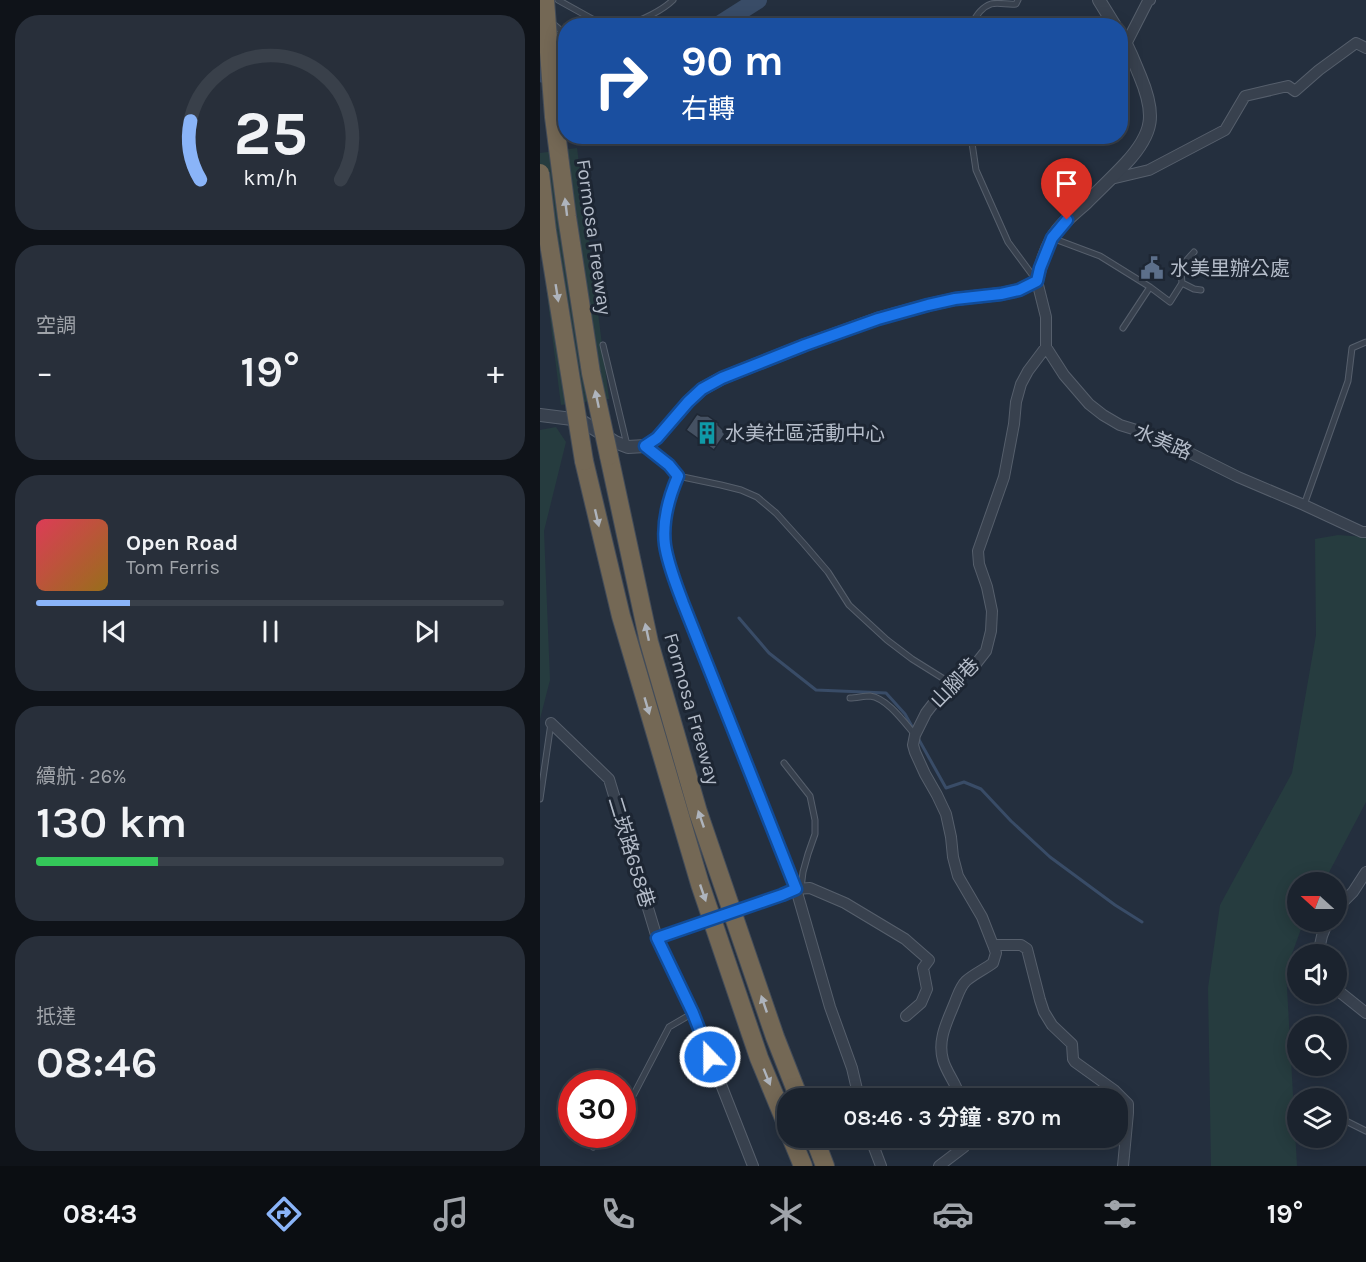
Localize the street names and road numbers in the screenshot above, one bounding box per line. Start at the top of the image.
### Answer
street label: Formosa Freeway [572,158,616,316]
street label: 水美路 [1131,420,1195,464]
street label: Formosa Freeway [659,630,725,788]
street label: 山腳巷 [926,653,984,713]
street label: 二崁路658巷 [603,794,659,910]

